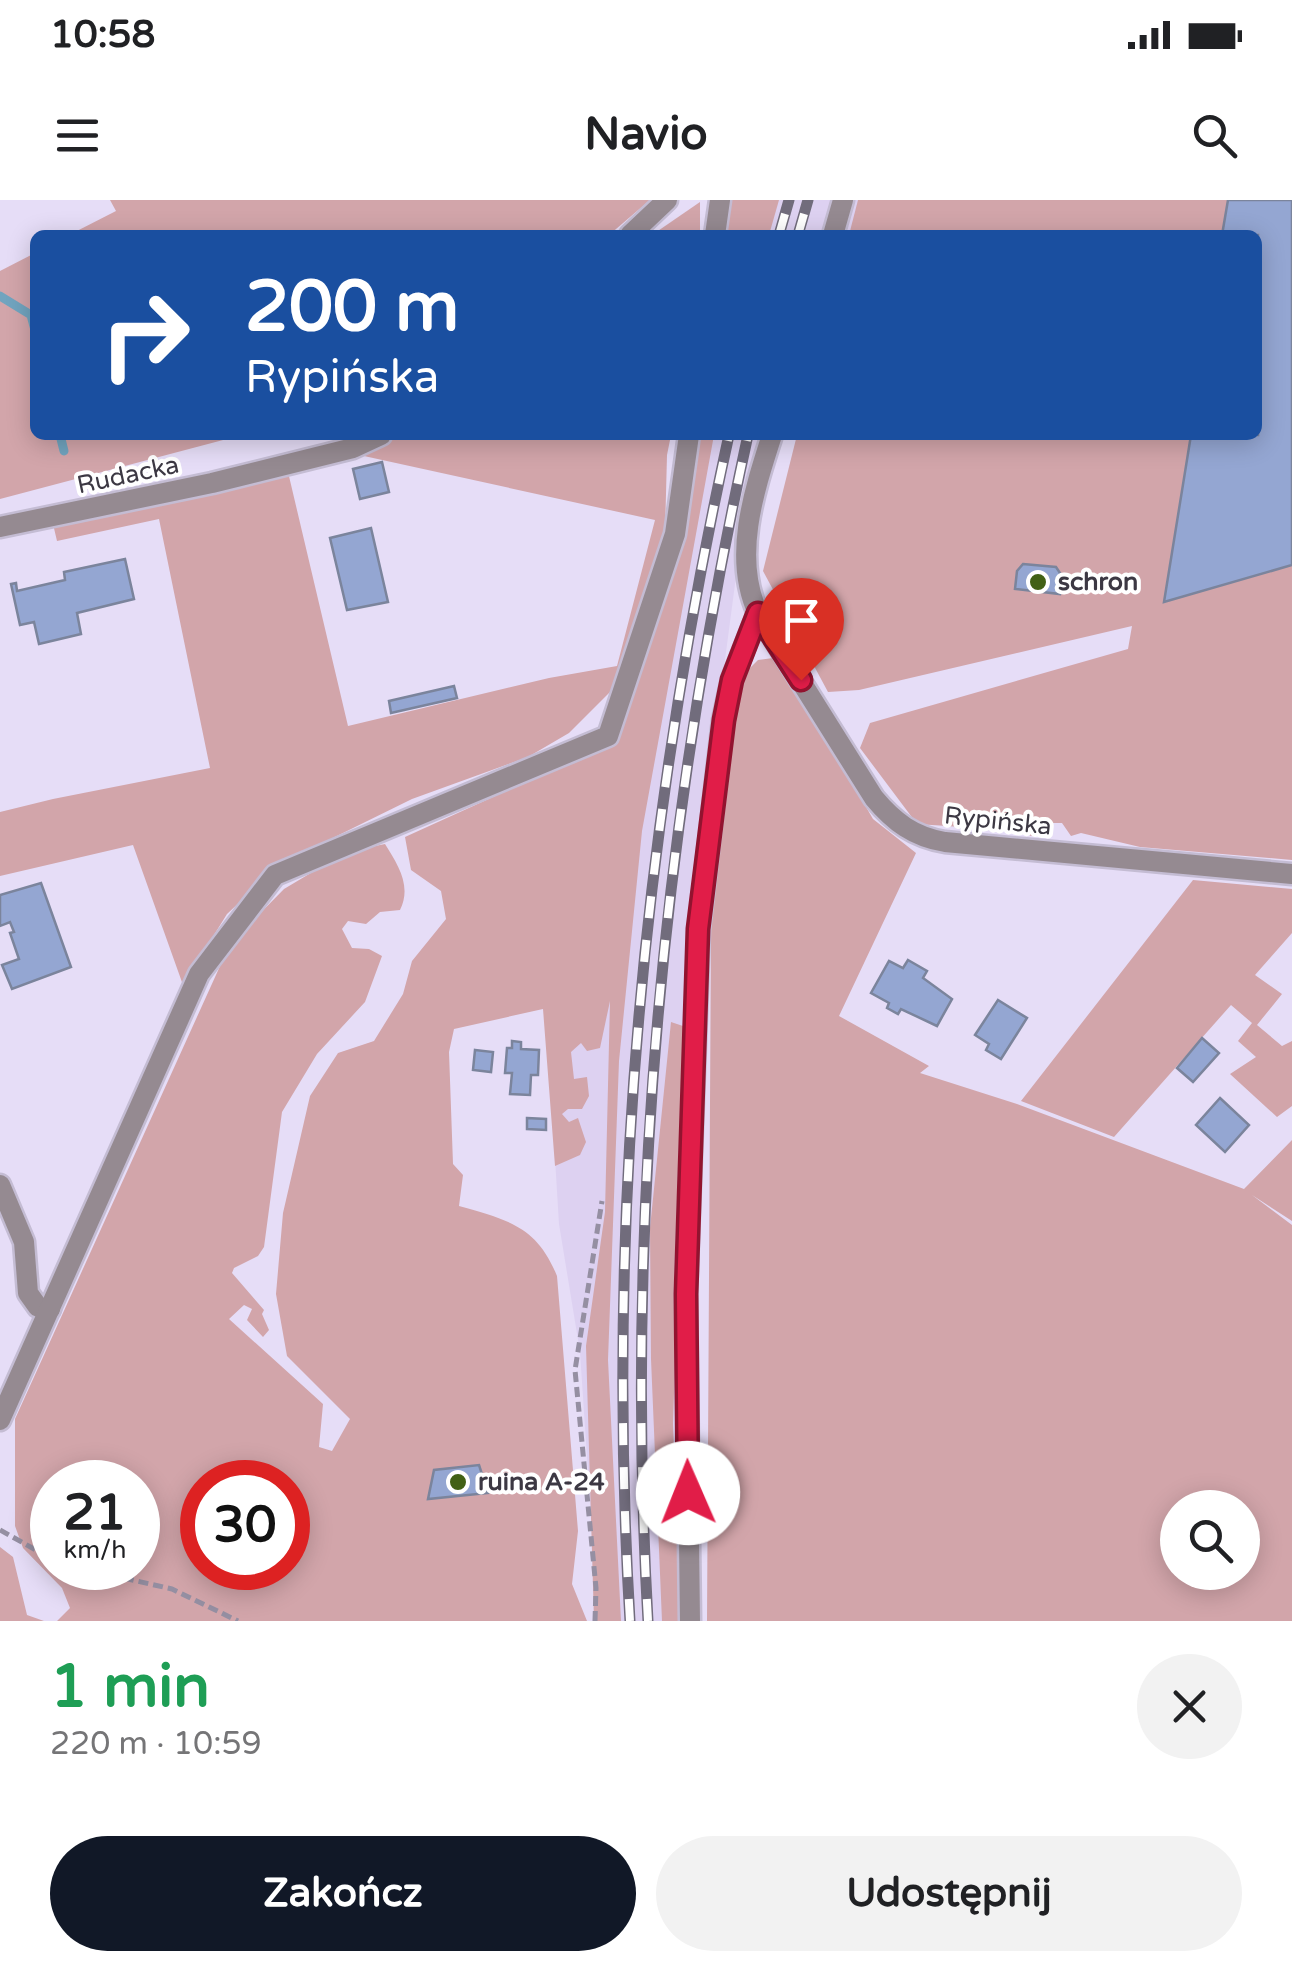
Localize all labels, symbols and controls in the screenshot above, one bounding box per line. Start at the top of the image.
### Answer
text: 10:58 [50,12,155,58]
icon: menu [50,108,105,163]
text: Navio [584,108,708,162]
icon: search [1187,108,1242,163]
text: 200 m [245,266,459,350]
icon: right [80,270,210,400]
text: Rypińska [245,351,439,405]
street label: Rudacka [74,450,182,500]
place label: schron [1058,567,1138,597]
marker: schron [1027,571,1049,593]
pin [759,578,844,681]
icon: arrive [774,593,829,648]
street label: Rypińska [943,800,1053,842]
position arrow [636,1441,740,1545]
speed limit sign: 30 [180,1460,310,1590]
place label: ruina A-24 [478,1467,605,1497]
marker: ruina A-24 [447,1471,469,1493]
text: 21 [64,1483,126,1543]
map controls [1160,1490,1260,1590]
button: search [1160,1490,1260,1590]
text: km/h [64,1535,126,1565]
text: 1 min [50,1651,210,1723]
button: close [1137,1654,1242,1759]
text: 220 m · 10:59 [50,1725,262,1763]
button: Zakończ [50,1836,636,1951]
button: Udostępnij [656,1836,1242,1951]

